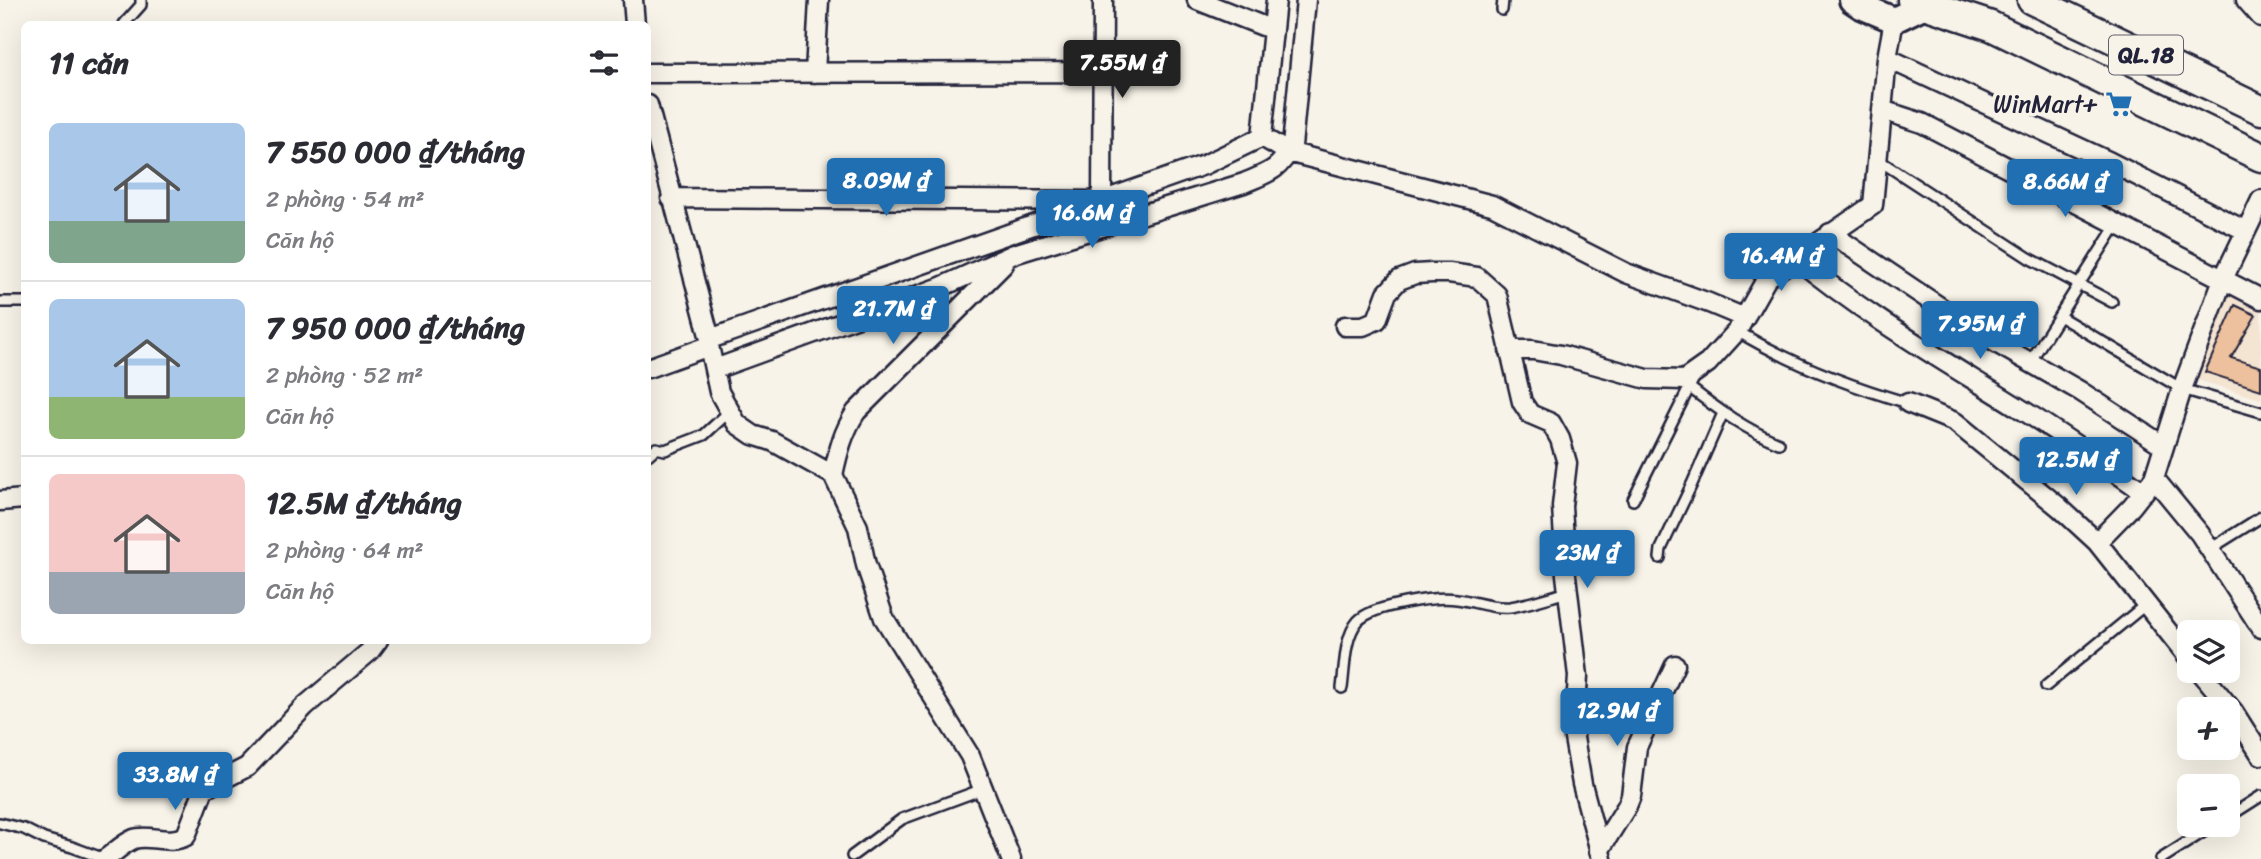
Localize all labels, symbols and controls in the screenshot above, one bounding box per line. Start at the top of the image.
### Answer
text: 11 căn [49,36,129,90]
road number: QL.18 [2109,36,2183,74]
pin: 7.55M ₫ [1057,41,1187,100]
text: 7.55M ₫ [1079,42,1165,83]
icon: filters [585,44,623,82]
place label: WinMart+ [1993,83,2098,125]
supermarket icon: WinMart+ [2104,89,2134,119]
text: 7 550 000 ₫/tháng [266,125,525,179]
icon: home [105,151,189,235]
pin: 8.09M ₫ [821,158,951,218]
text: 8.09M ₫ [843,160,929,201]
pin: 8.66M ₫ [2000,160,2130,219]
text: 8.66M ₫ [2023,161,2107,202]
text: 2 phòng · 54 m² [266,179,424,220]
pin: 16.6M ₫ [1027,190,1157,250]
text: 16.6M ₫ [1052,192,1132,233]
text: Căn hộ [266,220,334,261]
pin: 16.4M ₫ [1716,233,1846,293]
text: 16.4M ₫ [1740,235,1822,276]
pin: 21.7M ₫ [828,286,958,346]
text: 21.7M ₫ [853,288,933,329]
text: 7 950 000 ₫/tháng [266,301,525,355]
pin: 7.95M ₫ [1915,302,2045,361]
text: 7.95M ₫ [1937,303,2023,344]
icon: home [105,327,189,411]
text: 2 phòng · 52 m² [266,355,423,396]
text: Căn hộ [266,396,334,437]
pin: 12.5M ₫ [2011,438,2141,497]
text: 12.5M ₫ [2035,439,2117,480]
text: 12.5M ₫/tháng [266,476,462,530]
icon: home [105,502,189,586]
text: 2 phòng · 64 m² [266,530,423,571]
pin: 23M ₫ [1538,530,1636,590]
text: 23M ₫ [1556,532,1618,573]
text: Căn hộ [266,571,334,612]
map controls [2177,620,2240,837]
button: layers [2177,620,2240,683]
pin: 12.9M ₫ [1552,688,1682,748]
text: 12.9M ₫ [1576,690,1658,731]
button: + [2177,697,2240,760]
pin: 33.8M ₫ [110,752,240,812]
text: 33.8M ₫ [134,754,216,795]
button: − [2177,774,2240,837]

